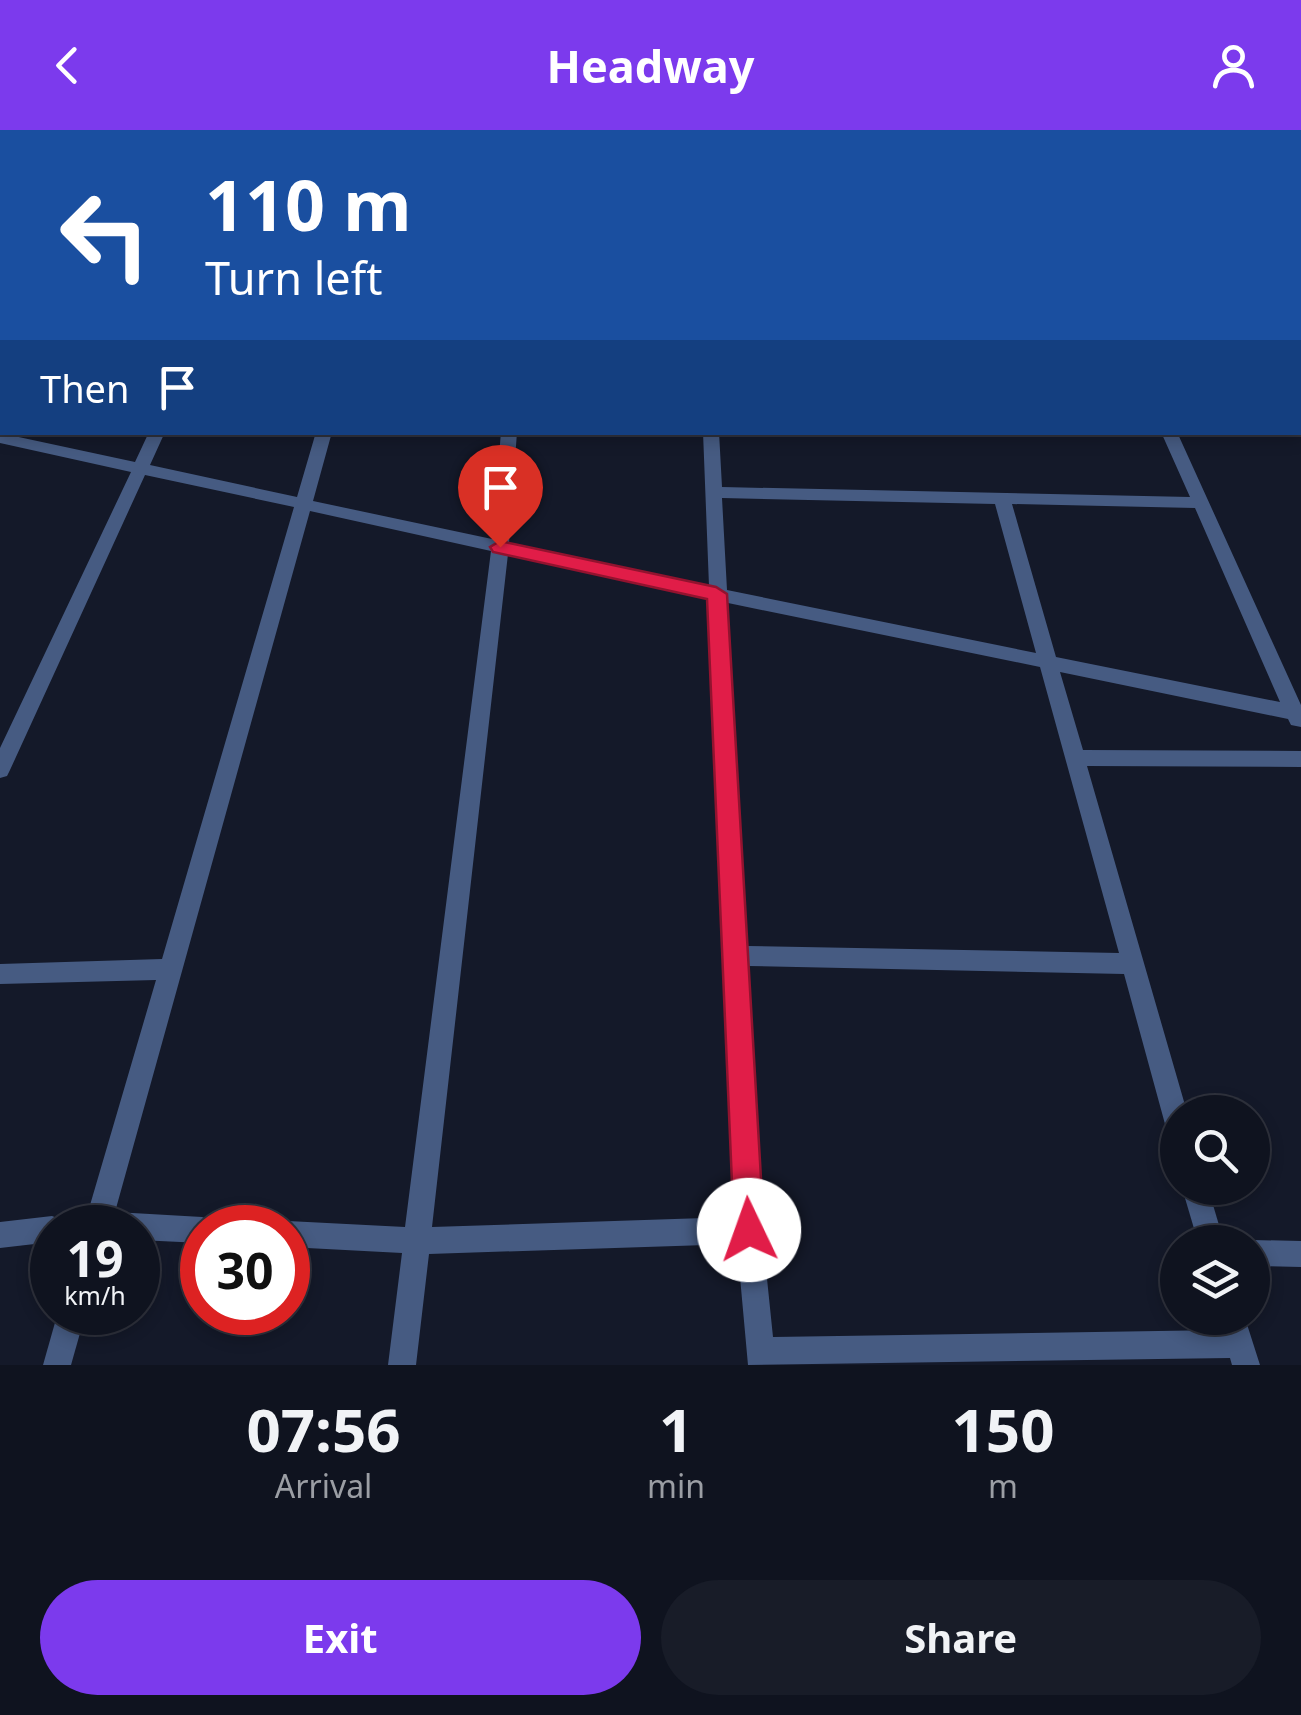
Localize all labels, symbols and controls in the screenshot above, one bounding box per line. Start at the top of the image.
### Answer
text: Headway [547,35,754,96]
icon: back [40,38,95,93]
icon: person [1206,38,1261,93]
text: 110 m [205,156,412,252]
icon: left [40,170,170,300]
text: Turn left [205,247,382,308]
icon: arrive [150,360,205,415]
text: Then [40,362,130,414]
pin [458,445,543,548]
icon: arrive [473,460,528,515]
map controls [1160,1095,1270,1335]
button: search [1160,1095,1270,1205]
position arrow [697,1178,801,1282]
speed limit sign: 30 [180,1205,310,1335]
text: 19 [66,1224,124,1292]
button: layers [1160,1225,1270,1335]
text: km/h [64,1278,126,1312]
text: 07:56 [246,1388,401,1470]
text: 1 [659,1388,693,1470]
text: 150 [952,1388,1055,1470]
text: Arrival [275,1464,372,1507]
text: min [647,1464,705,1507]
text: m [988,1464,1018,1507]
button: Exit [40,1580,641,1695]
button: Share [661,1580,1261,1695]

